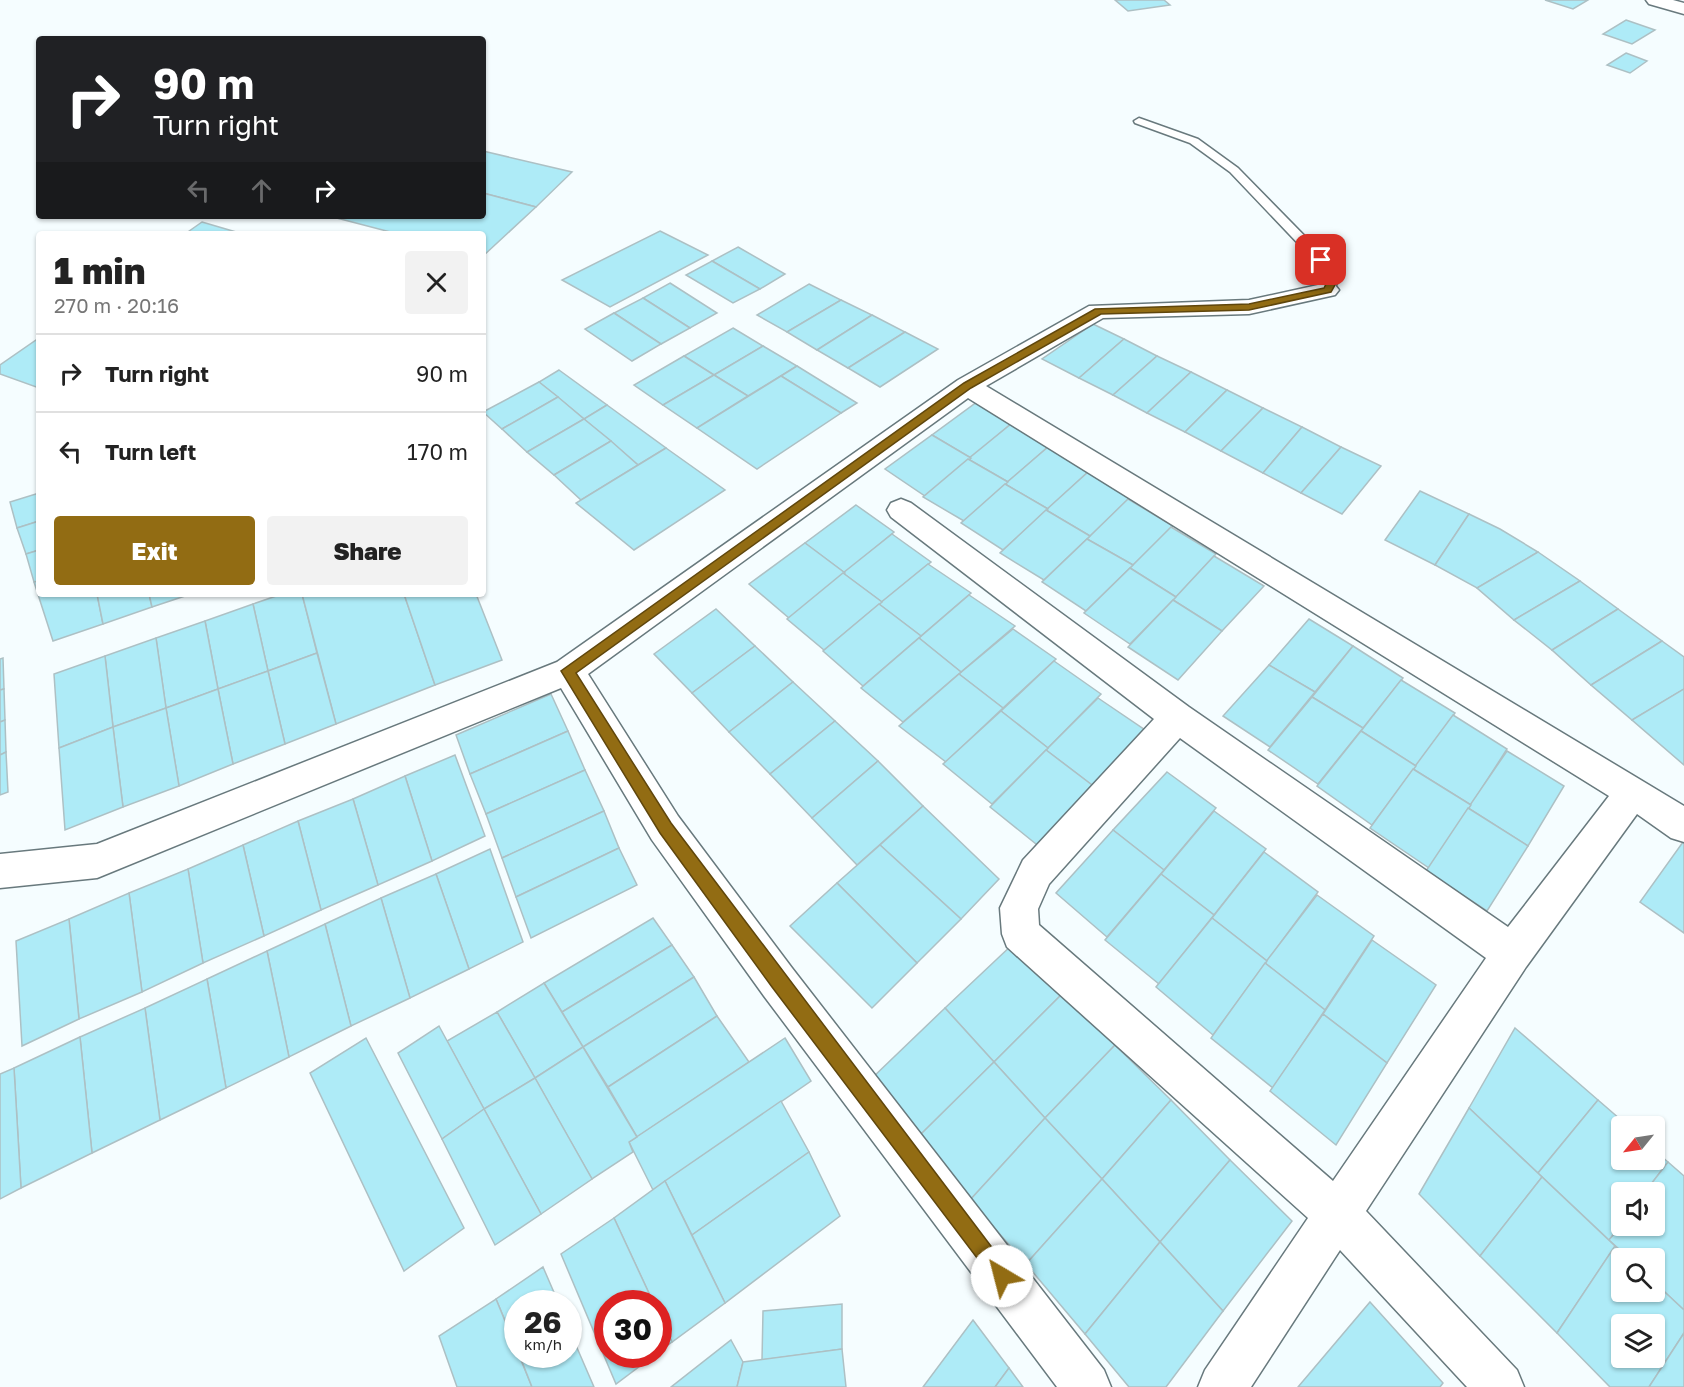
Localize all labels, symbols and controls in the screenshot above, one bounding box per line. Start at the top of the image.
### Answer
text: 90 m [153,58,254,108]
icon: right [54,60,132,138]
text: Turn right [153,109,279,141]
icon: left [182,174,215,207]
icon: ahead [245,174,278,207]
icon: right [308,174,341,207]
pin [1295,234,1346,285]
icon: arrive [1304,243,1337,276]
text: 1 min [54,249,145,292]
button: close [405,251,468,314]
text: 270 m · 20:16 [54,293,179,317]
icon: right [54,357,87,390]
text: Turn right [105,360,209,387]
text: 90 m [416,360,468,387]
icon: left [54,435,87,468]
text: Turn left [105,438,196,465]
text: 170 m [407,438,468,465]
button: Exit [54,516,255,585]
button: Share [267,516,468,585]
north arrow [1611,1116,1665,1170]
map controls [1611,1116,1665,1368]
button: sound [1611,1182,1665,1236]
position arrow [970,1244,1034,1308]
button: search [1611,1248,1665,1302]
speed limit sign: 30 [594,1290,672,1368]
text: 26 [524,1304,562,1340]
button: layers [1611,1314,1665,1368]
text: km/h [524,1335,562,1353]

